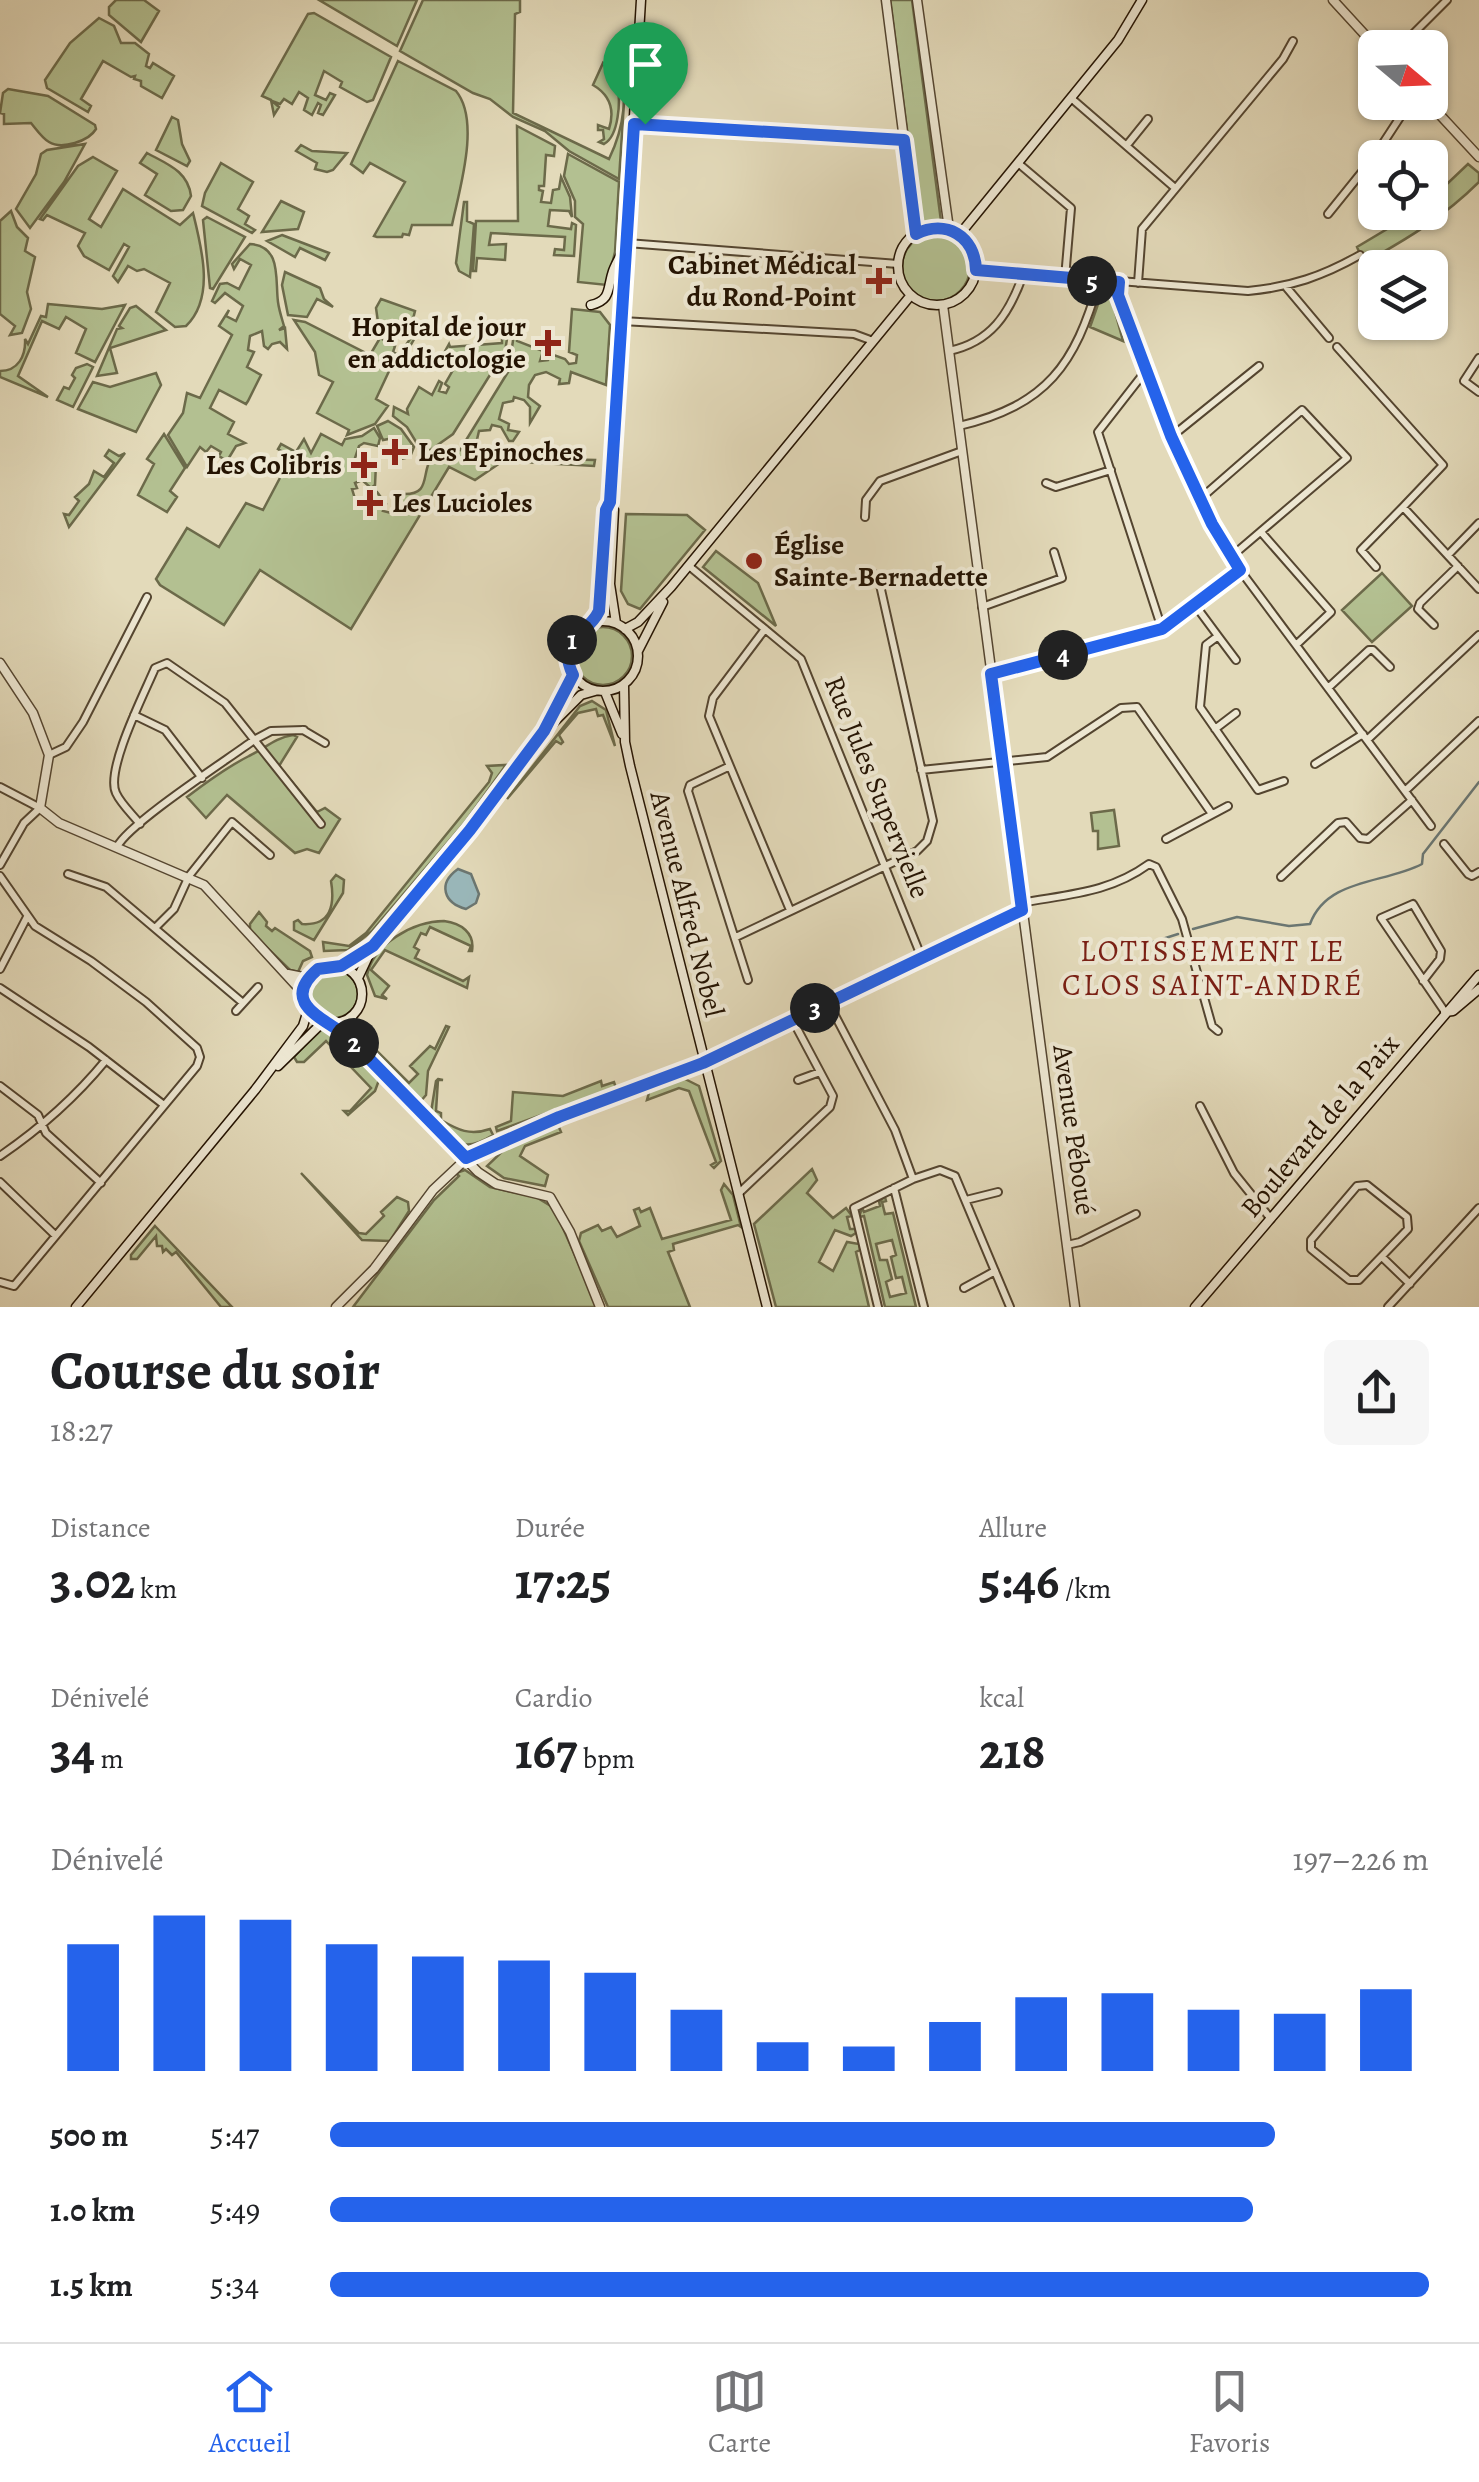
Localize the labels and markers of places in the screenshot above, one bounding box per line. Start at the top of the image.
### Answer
pin [603,22,688,125]
place label: Cabinet Médical du Rond-Point [668,246,857,316]
pin: 5 [1067,256,1117,306]
marker: Cabinet Médical du Rond-Point [866,268,892,294]
place label: Hopital de jour en addictologie [348,308,526,378]
marker: Hopital de jour en addictologie [535,330,561,356]
place label: Les Epinoches [418,433,584,471]
marker: Les Epinoches [382,439,408,465]
place label: Les Colibris [206,446,342,484]
marker: Les Colibris [351,452,377,478]
place label: Les Lucioles [392,484,533,522]
marker: Les Lucioles [357,490,383,516]
place label: Église Sainte-Bernadette [774,526,988,596]
marker: Église Sainte-Bernadette [743,550,765,572]
pin: 1 [547,615,597,665]
pin: 4 [1038,630,1088,680]
pin: 3 [790,983,840,1033]
pin: 2 [329,1018,379,1068]

